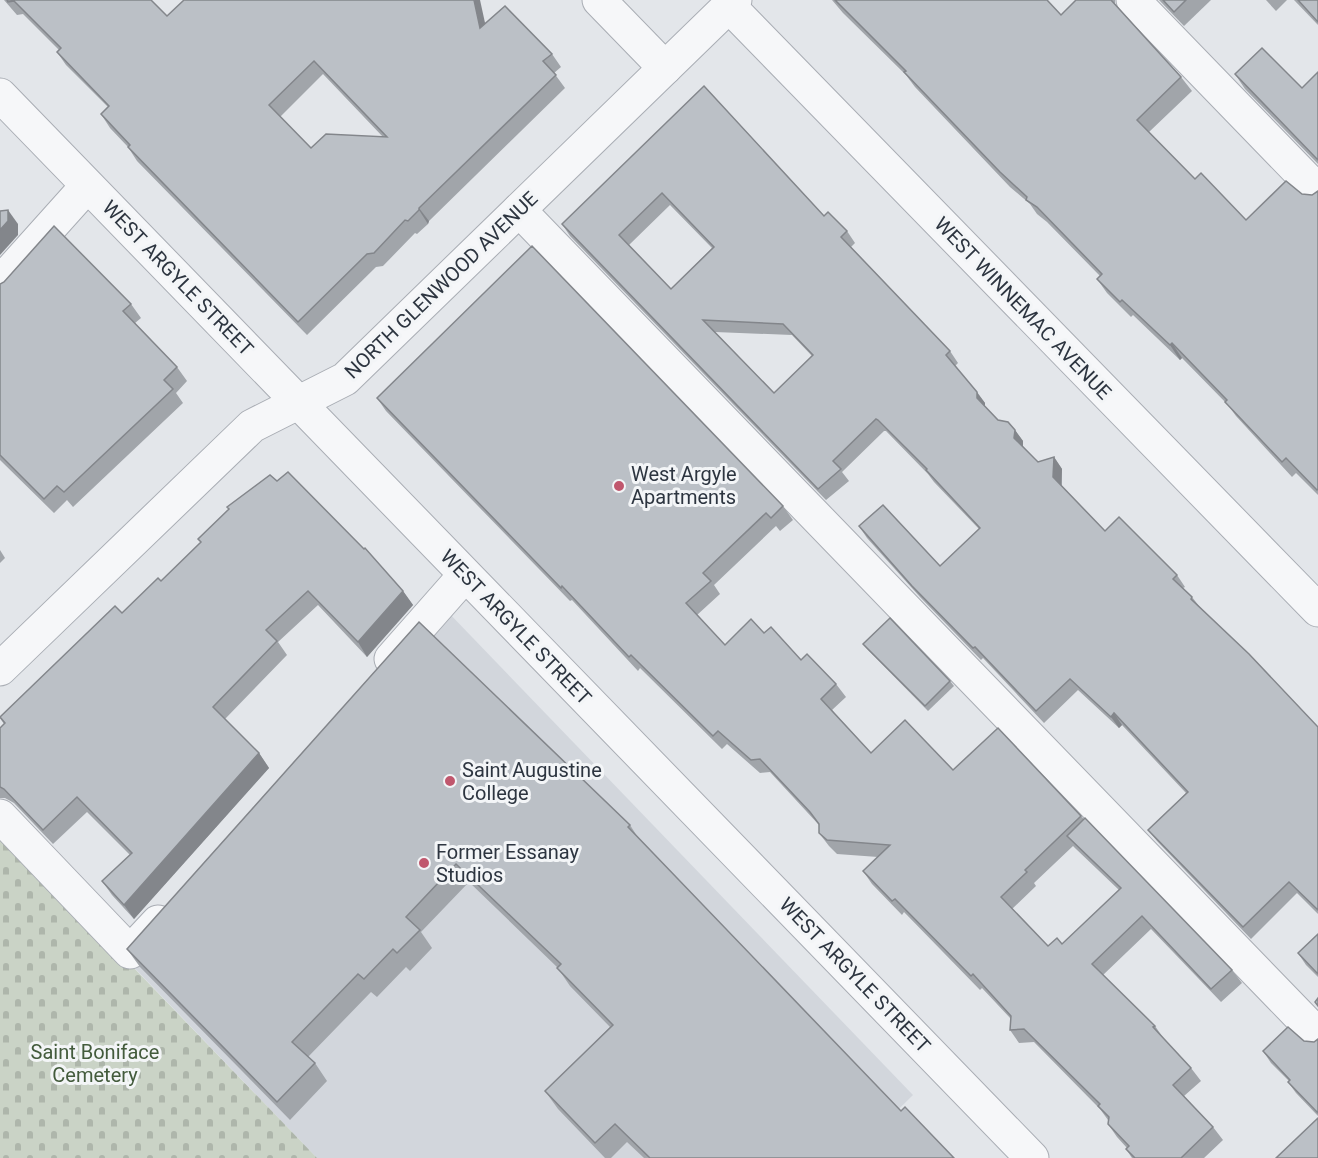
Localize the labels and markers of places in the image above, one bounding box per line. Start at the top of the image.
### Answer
place label: West Argyle Apartments [631,462,737,509]
marker: West Argyle Apartments [612,479,626,493]
place label: Saint Augustine College [462,758,602,805]
marker: Saint Augustine College [443,774,457,788]
place label: Former Essanay Studios [436,840,580,887]
marker: Former Essanay Studios [417,856,431,870]

